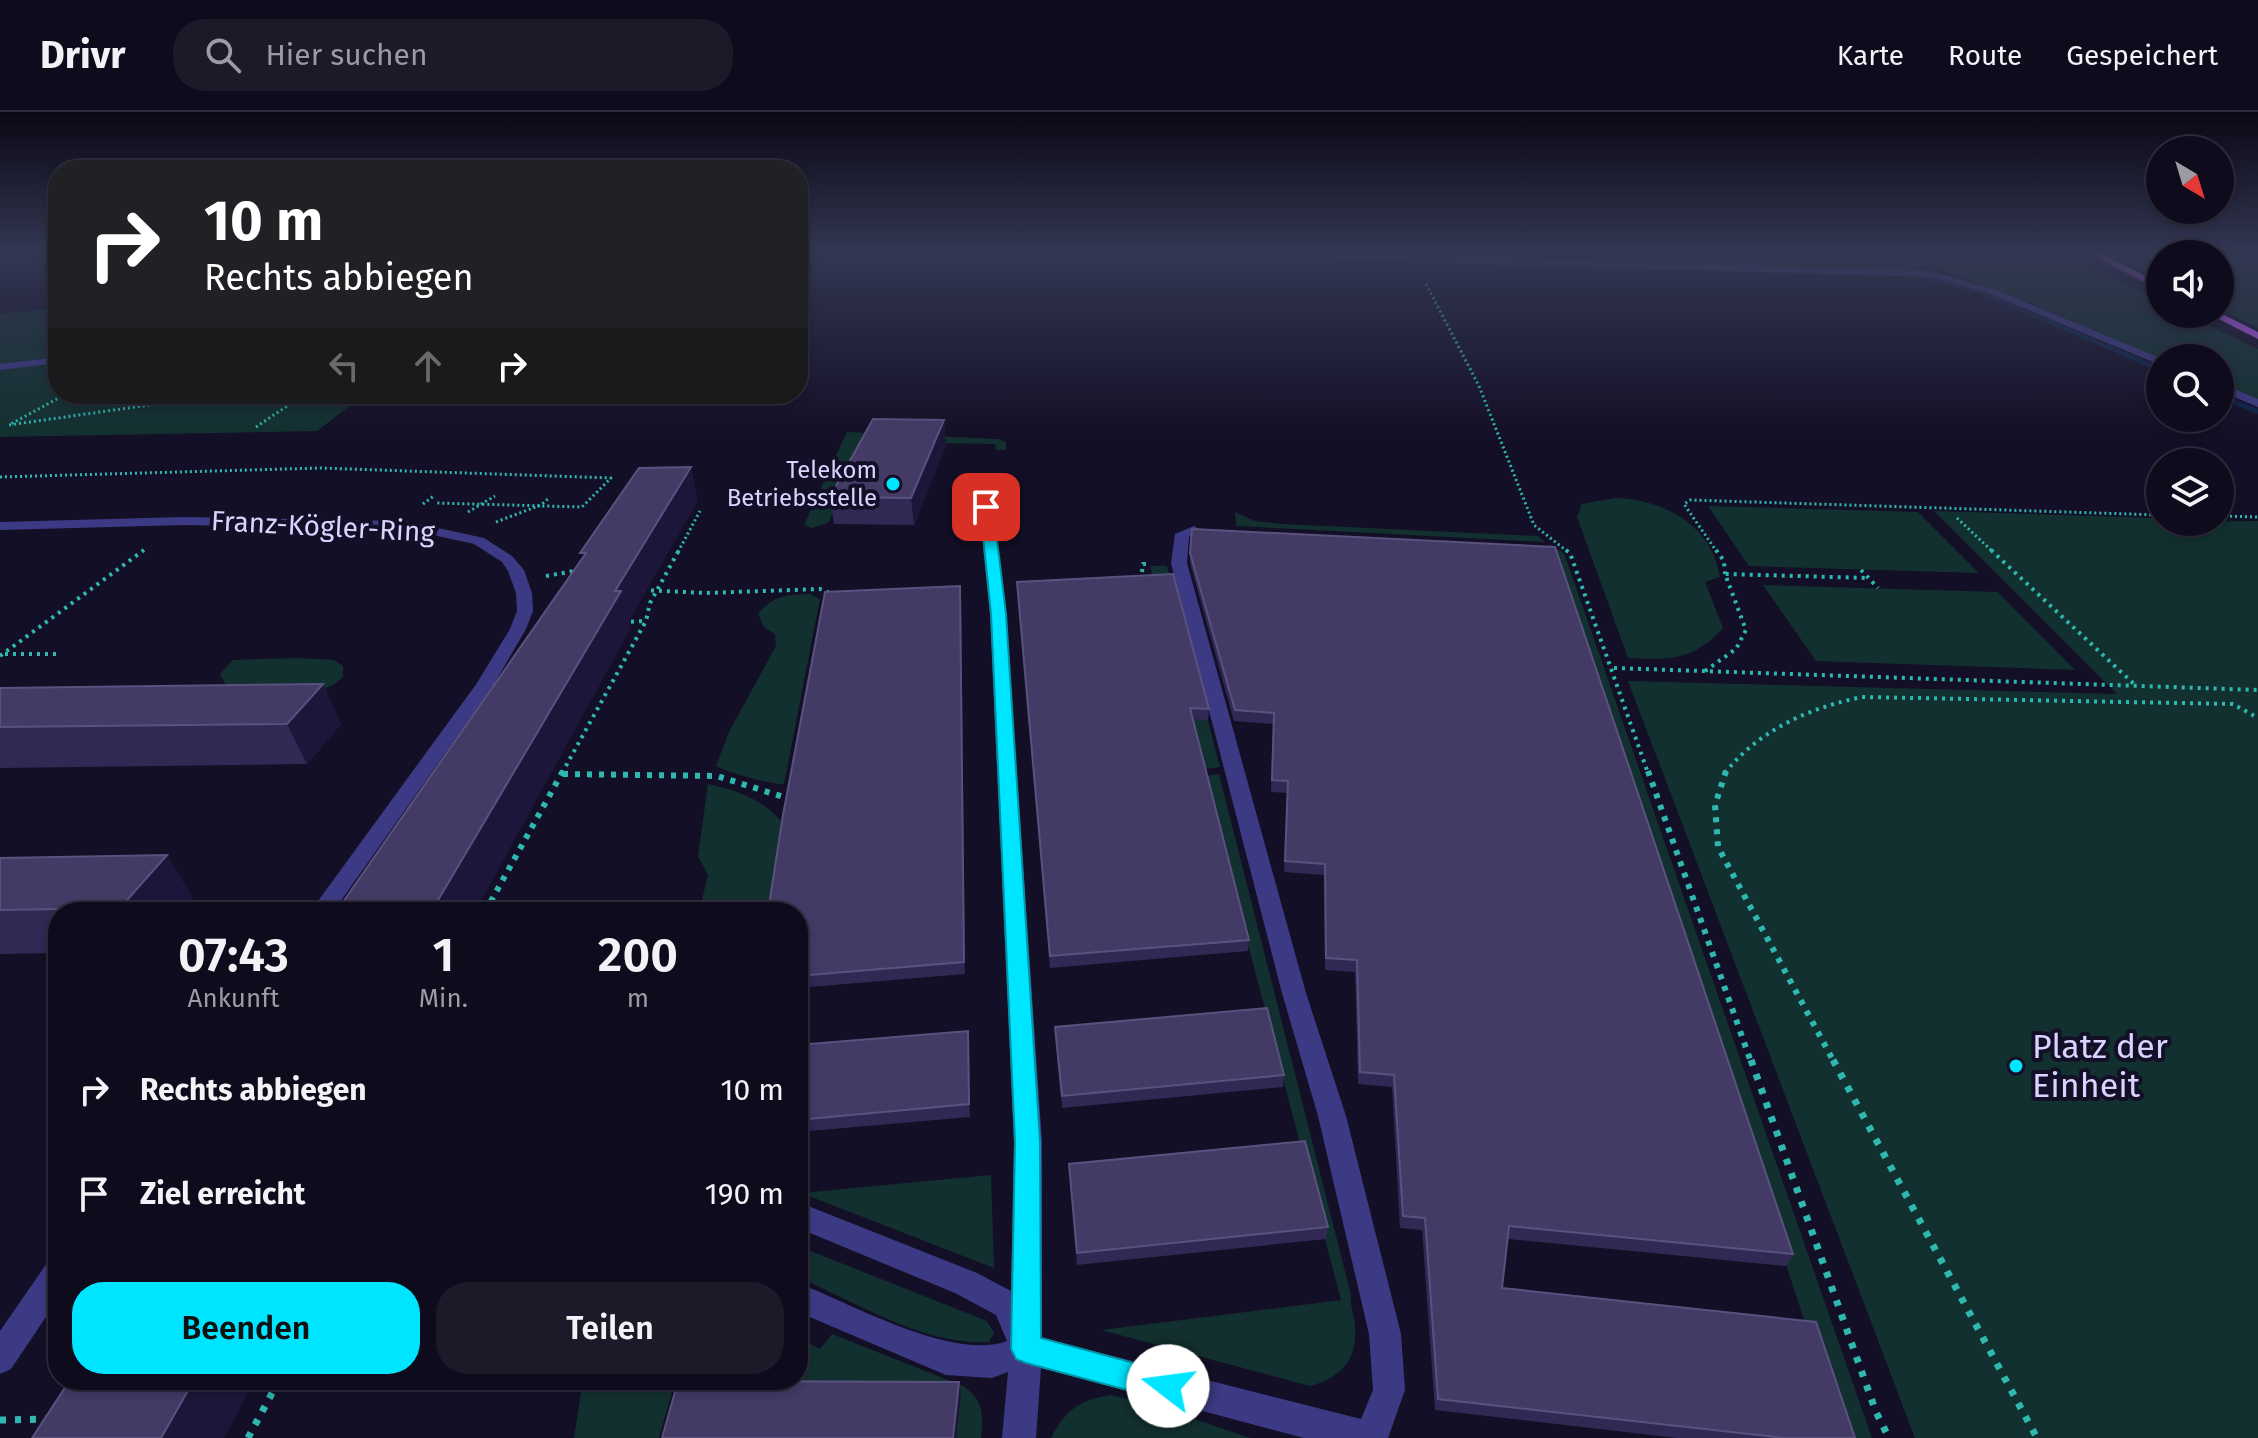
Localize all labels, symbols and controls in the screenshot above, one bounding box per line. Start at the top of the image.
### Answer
search box [173,19,733,91]
text: Drivr [40,32,125,78]
icon: search [201,33,245,77]
text: Hier suchen [265,37,428,73]
text: Karte [1837,39,1904,72]
text: Route [1948,39,2022,72]
text: Gespeichert [2066,39,2218,72]
north arrow [2146,136,2234,224]
map controls [2146,136,2234,536]
text: 10 m [204,188,323,255]
icon: right [72,192,176,296]
button: sound [2146,240,2234,328]
text: Rechts abbiegen [204,256,474,300]
icon: left [322,344,366,388]
icon: ahead [406,344,450,388]
icon: right [490,344,534,388]
button: search [2146,344,2234,432]
button: layers [2146,448,2234,536]
place label: Telekom Betriebsstelle [727,456,877,512]
pin [952,473,1020,541]
marker: Telekom Betriebsstelle [884,475,902,493]
icon: arrive [964,485,1008,529]
street label: Franz-Kögler-Ring [210,504,436,549]
text: 07:43 [178,926,289,984]
text: 1 [432,926,454,984]
text: 200 [598,926,678,984]
text: Ankunft [188,983,279,1014]
text: Min. [419,983,468,1014]
text: m [627,983,649,1014]
place label: Platz der Einheit [2032,1026,2168,1106]
marker: Platz der Einheit [2007,1057,2025,1075]
icon: right [72,1068,116,1112]
text: Rechts abbiegen [140,1072,367,1108]
text: 10 m [721,1072,784,1108]
icon: arrive [72,1172,116,1216]
text: Ziel erreicht [140,1176,305,1212]
text: 190 m [705,1176,784,1212]
button: Beenden [72,1282,420,1374]
button: Teilen [436,1282,784,1374]
position arrow [1126,1344,1210,1428]

